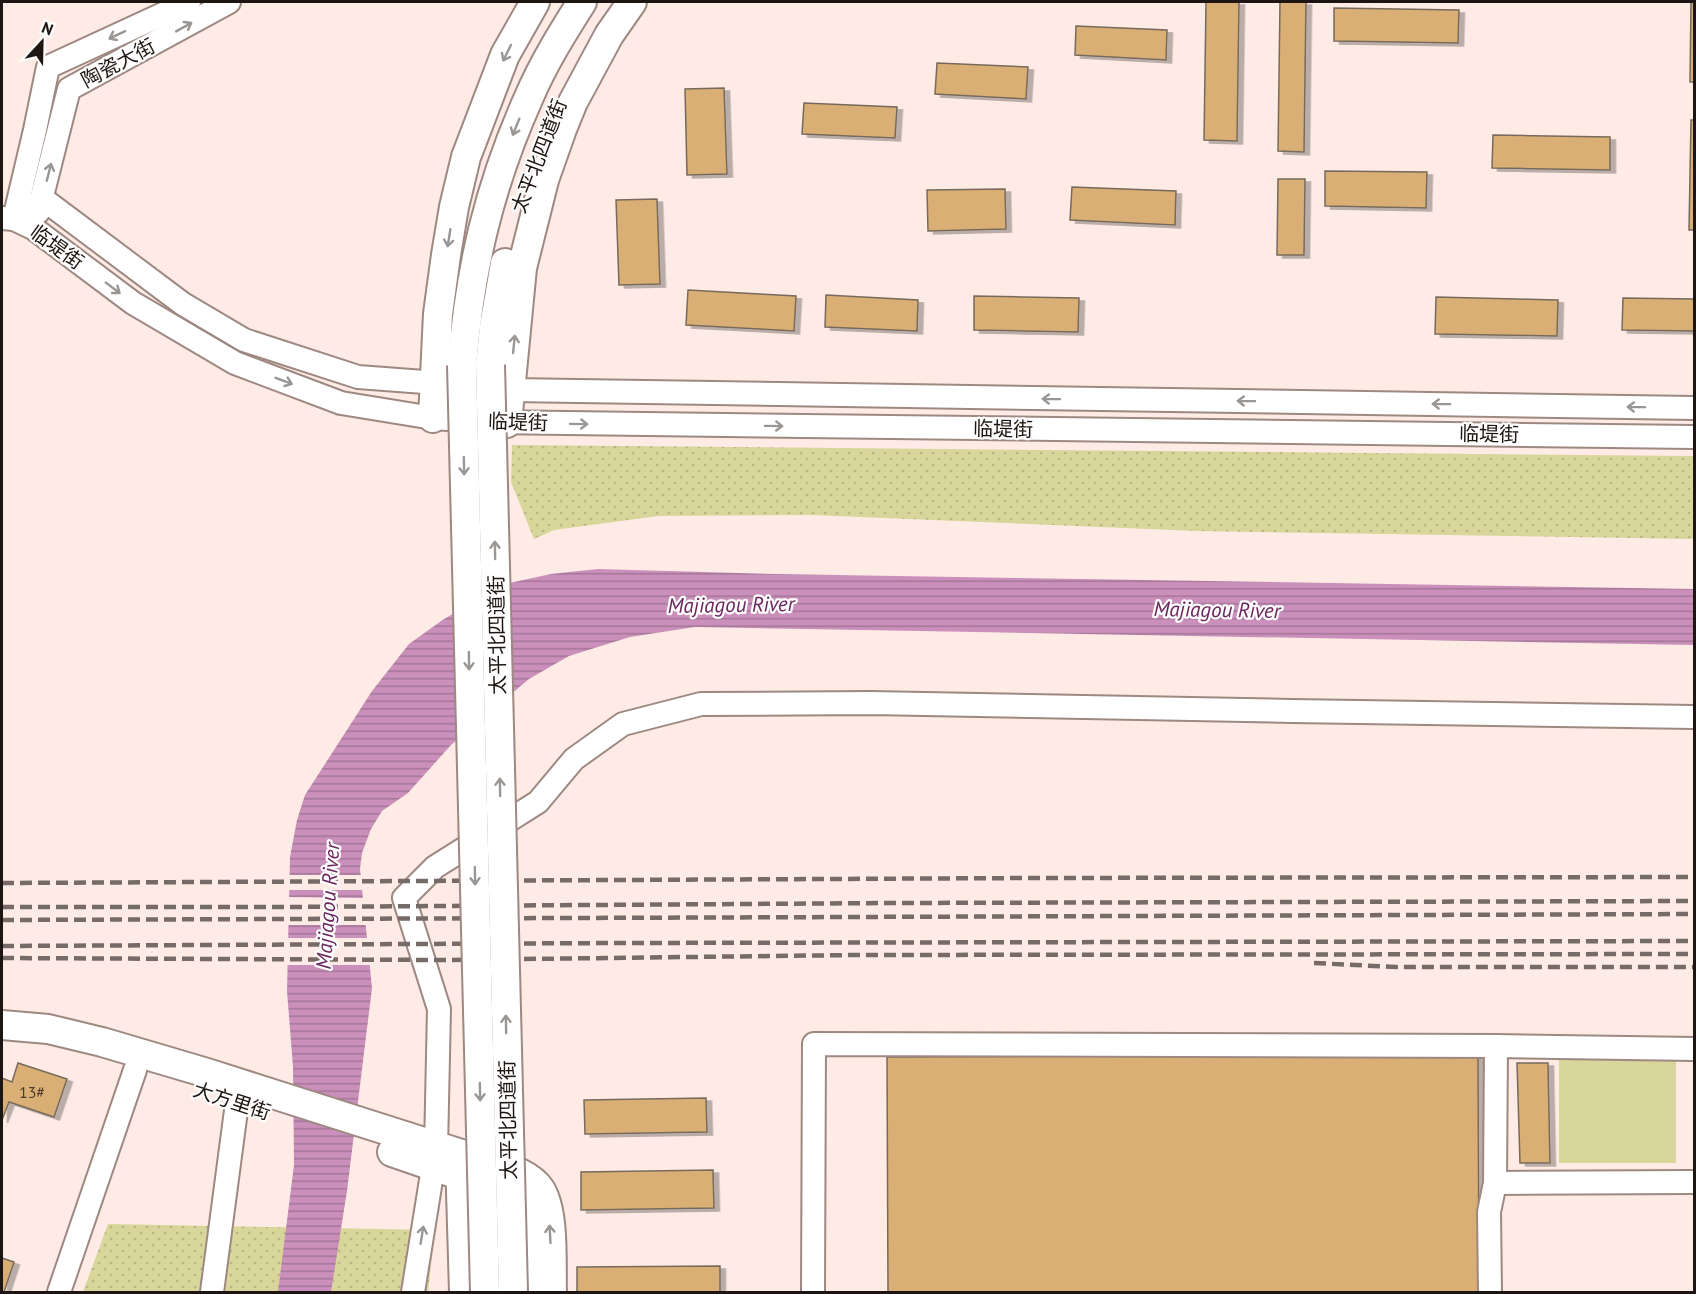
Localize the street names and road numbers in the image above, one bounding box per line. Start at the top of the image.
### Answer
street label: 陶瓷大街 [77,33,159,93]
street label: 太平北四道街 [505,95,573,217]
street label: 临堤街 [25,219,89,275]
street label: 临堤街 [488,408,548,436]
street label: 临堤街 [973,415,1033,443]
street label: 临堤街 [1459,420,1519,448]
street label: 太平北四道街 [483,575,511,695]
street label: 太平北四道街 [494,1060,522,1180]
street label: 大方里街 [190,1076,274,1126]

